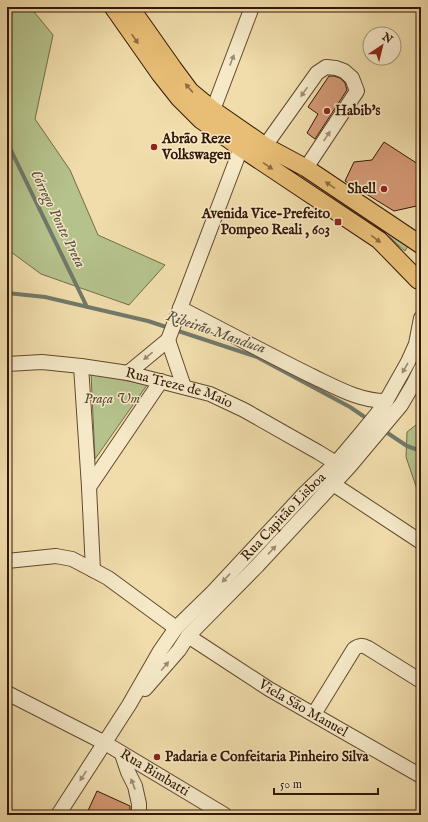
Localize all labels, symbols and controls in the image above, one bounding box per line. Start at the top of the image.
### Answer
north arrow [362,26,402,66]
text: N [378,30,395,47]
one-way arrow [131,34,139,44]
one-way arrow [229,54,235,66]
one-way arrow [184,83,193,93]
one-way arrow [300,86,308,97]
place label: Habib's [335,102,380,120]
marker: Habib's [322,106,332,116]
place label: Abrão Reze Volkswagen [161,130,231,164]
one-way arrow [323,130,331,141]
marker: Abrão Reze Volkswagen [149,142,159,152]
one-way arrow [263,162,273,170]
water label: Córrego Ponte Preta [25,167,90,272]
place label: Shell [347,180,377,198]
one-way arrow [324,181,336,188]
marker: Shell [379,184,389,194]
place label: Avenida Vice-Prefeito Pompeo Reali , 603 [201,205,330,239]
marker: Avenida Vice-Prefeito Pompeo Reali , 603 [333,217,343,227]
one-way arrow [371,234,382,243]
water label: Ribeirão Manduca [164,306,268,358]
one-way arrow [143,352,153,361]
one-way arrow [402,362,409,374]
street label: Rua Treze de Maio [123,364,236,413]
park label: Praça Um [84,390,140,408]
street label: Rua Capitão Lisboa [237,468,330,565]
one-way arrow [267,545,277,555]
one-way arrow [221,573,231,583]
one-way arrow [161,661,170,671]
street label: Viela São Manuel [254,675,351,741]
street label: Rua Bimbatti [117,745,193,801]
place label: Padaria e Confeitaria Pinheiro Silva [165,748,369,766]
marker: Padaria e Confeitaria Pinheiro Silva [152,752,162,762]
one-way arrow [80,770,87,782]
scale bar [274,770,378,796]
one-way arrow [130,777,136,789]
text: 50 m [280,777,302,792]

